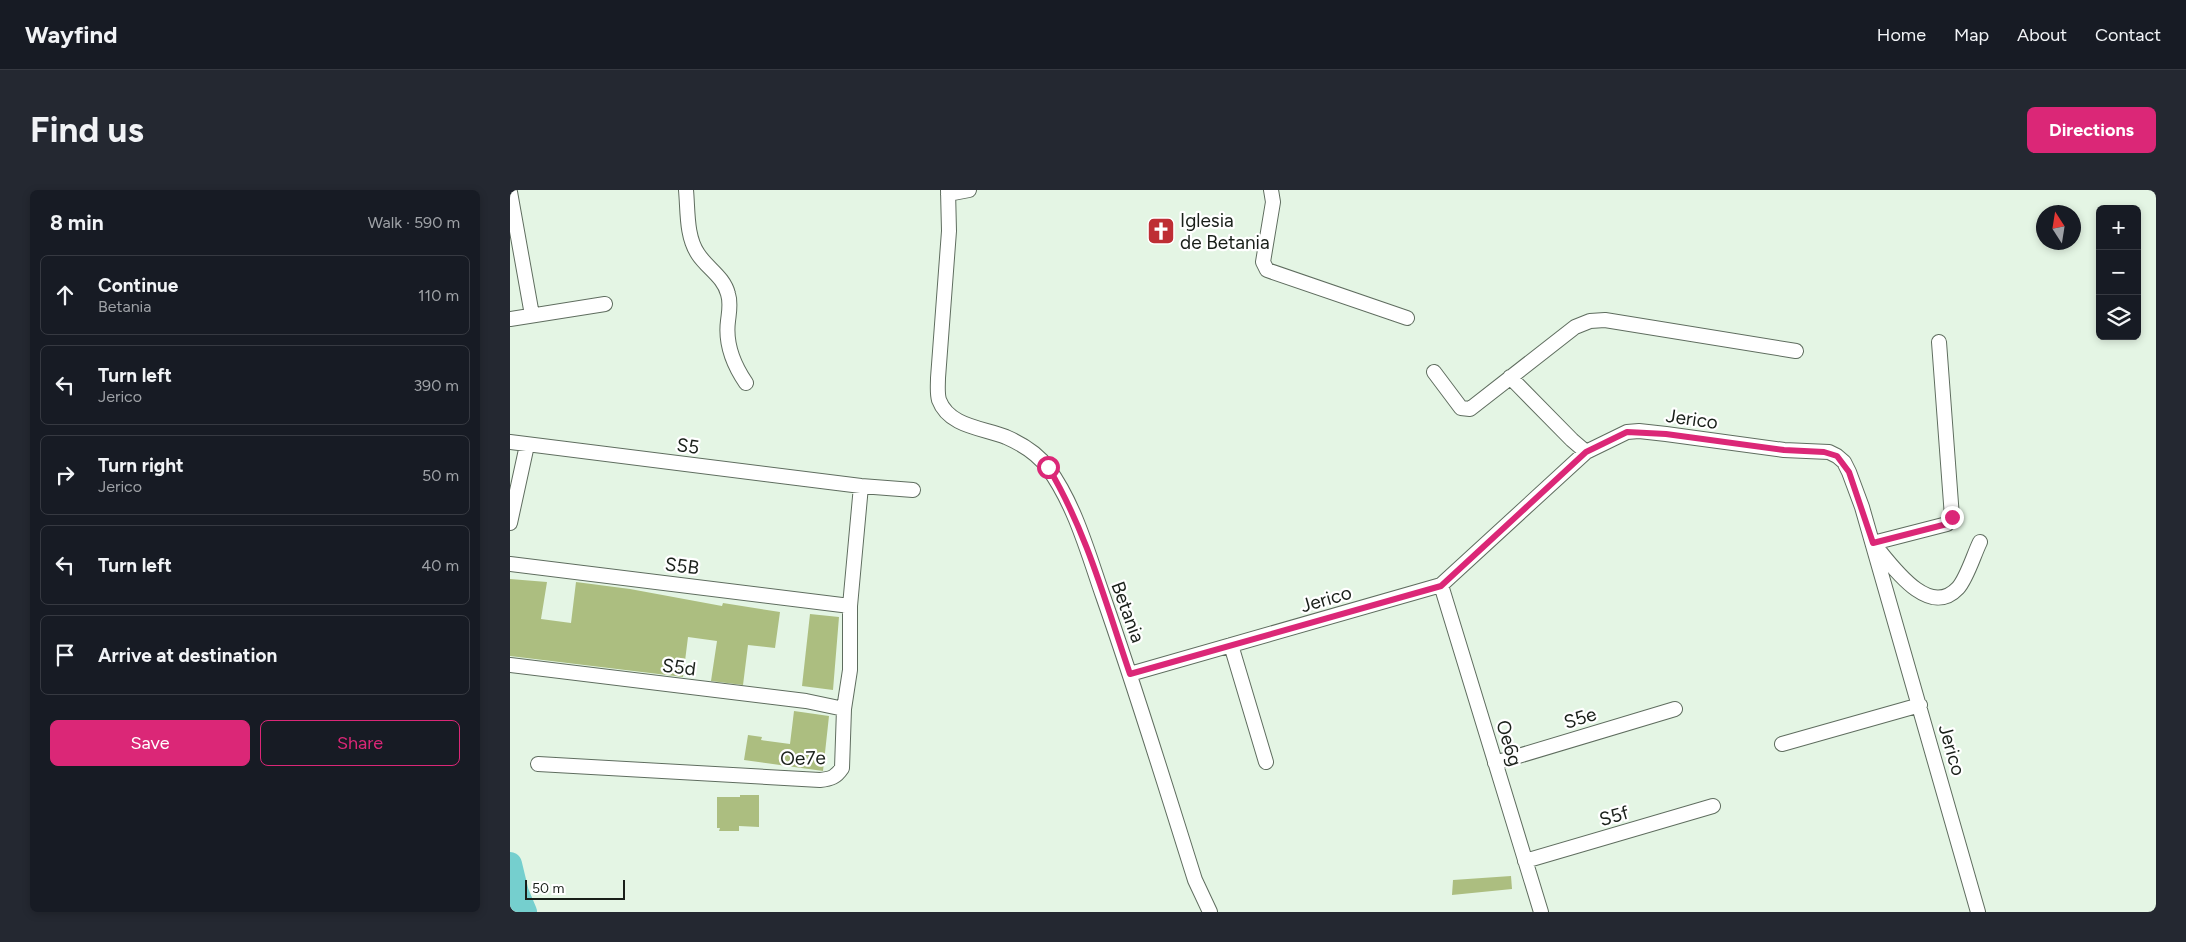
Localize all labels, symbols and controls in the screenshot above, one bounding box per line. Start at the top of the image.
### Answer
text: Wayfind [25,20,118,49]
text: Home [1877,24,1926,46]
text: Map [1954,24,1989,46]
text: About [2017,24,2067,46]
text: Contact [2095,24,2161,46]
button: Directions [2027,107,2156,153]
text: Find us [30,109,144,151]
north arrow [2036,205,2081,250]
map controls [2096,205,2141,340]
button: + [2096,205,2141,250]
place label: Iglesia de Betania [1180,209,1270,254]
text: 8 min [50,210,104,235]
text: Walk · 590 m [368,213,460,232]
church icon: Iglesia de Betania [1146,216,1176,246]
button: − [2096,250,2141,295]
text: Continue [98,274,178,297]
icon: ahead [51,281,79,309]
text: 110 m [418,286,459,305]
button: layers [2096,295,2141,340]
text: Betania [98,297,151,316]
text: Turn left [98,364,172,387]
icon: left [51,371,79,399]
text: 390 m [413,376,459,395]
text: Jerico [98,387,142,406]
street label: Jerico [1665,404,1719,434]
street label: S5 [675,433,701,459]
text: Turn right [98,454,184,477]
route start [1037,456,1060,479]
icon: right [51,461,79,489]
text: 50 m [422,466,459,485]
text: Jerico [98,477,142,496]
route end [1941,506,1964,529]
icon: left [51,551,79,579]
street label: S5B [664,553,700,579]
text: Turn left [98,554,172,577]
text: 40 m [421,556,459,575]
street label: Betania [1106,578,1150,646]
street label: Jerico [1298,581,1354,617]
icon: arrive [51,641,79,669]
text: Arrive at destination [98,644,277,667]
street label: S5d [661,654,697,680]
street label: S5e [1561,702,1599,734]
street label: Oe6g [1491,717,1527,769]
button: Save [50,720,250,766]
button: Share [260,720,460,766]
street label: Jerico [1934,722,1970,778]
street label: Oe7e [780,746,826,770]
street label: S5f [1597,801,1631,831]
scale bar [525,877,625,900]
text: 50 m [532,880,564,897]

